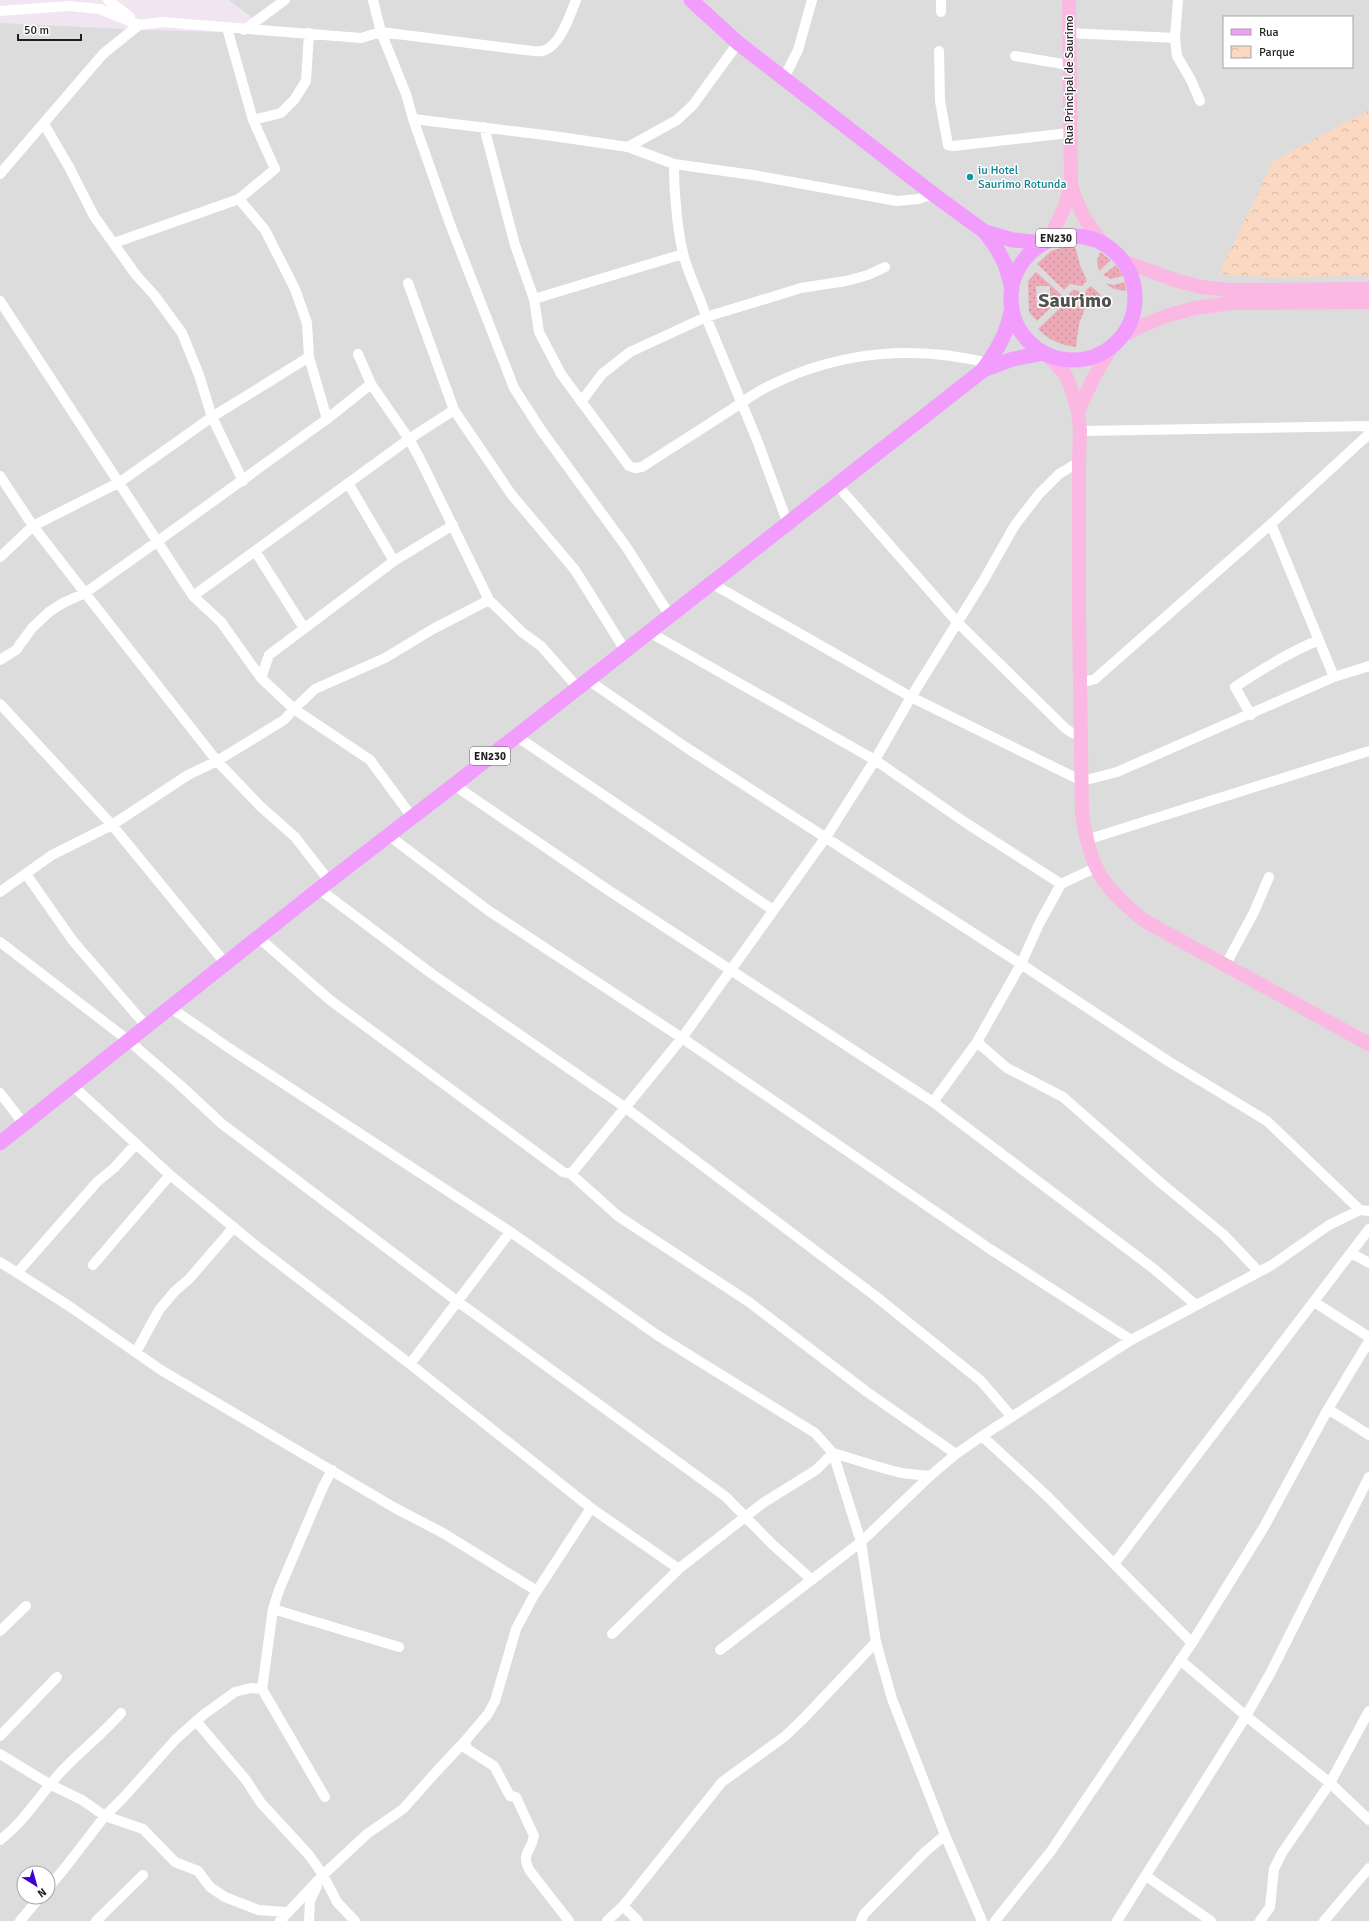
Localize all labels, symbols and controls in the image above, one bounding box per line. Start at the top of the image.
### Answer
scale bar [18,16,81,42]
street label: Rua Principal de Saurimo [1062,16,1077,144]
legend [1223,16,1353,68]
text: 50 m [24,23,49,38]
text: Rua [1259,25,1279,40]
text: Parque [1259,45,1295,60]
place label: iu Hotel Saurimo Rotunda [978,163,1067,192]
marker: iu Hotel Saurimo Rotunda [965,172,975,182]
road number: EN230 [1036,229,1076,247]
district label: Saurimo [1038,288,1112,313]
road number: EN230 [470,747,510,765]
north arrow [16,1865,56,1905]
text: N [35,1885,49,1900]

